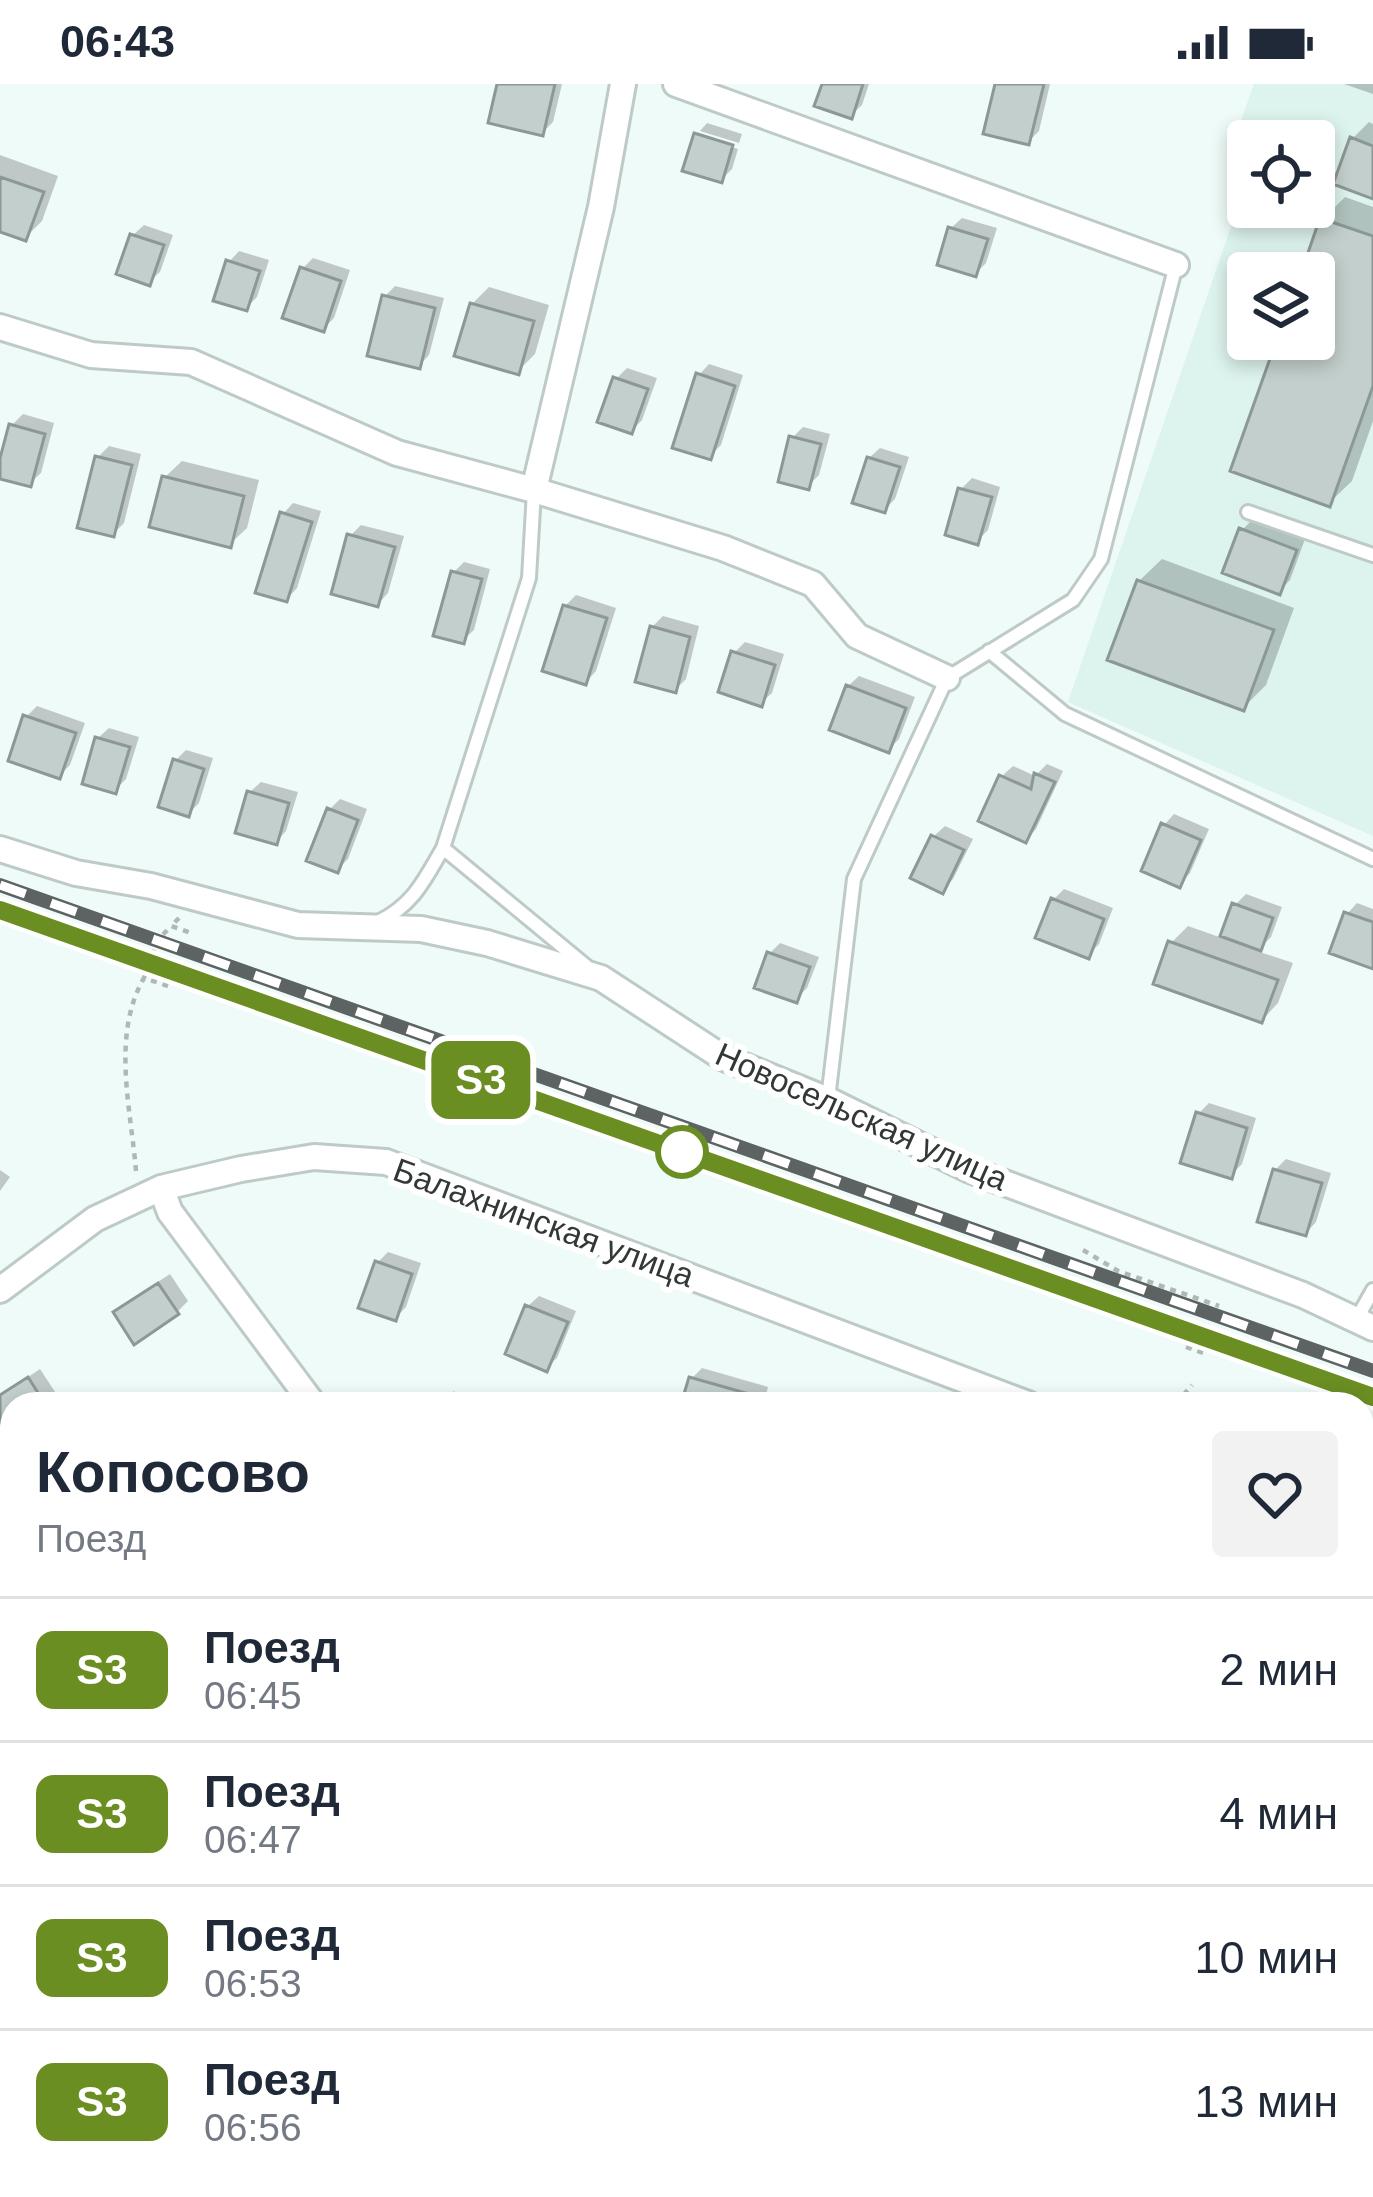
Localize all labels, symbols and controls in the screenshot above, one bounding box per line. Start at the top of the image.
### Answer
text: 06:43 [60,16,175,67]
map controls [1227,120,1335,360]
button: locate [1227,120,1335,228]
button: layers [1227,252,1335,360]
street label: Новосельская улица [710,1035,1014,1198]
line badge: S3 [427,1041,535,1119]
text: S3 [455,1056,507,1103]
unlabelled marker [657,1127,707,1177]
street label: Балахнинская улица [389,1151,700,1294]
button: heart [1212,1431,1338,1557]
text: Копосово [36,1440,310,1504]
text: Поезд [36,1517,146,1560]
text: Поезд [204,1622,340,1673]
text: 2 мин [1220,1644,1338,1695]
text: S3 [76,1646,128,1693]
text: 06:45 [204,1674,302,1717]
text: Поезд [204,1766,340,1817]
text: 4 мин [1220,1788,1338,1839]
text: S3 [76,1790,128,1837]
text: 06:47 [204,1818,302,1861]
text: Поезд [204,1910,340,1961]
text: 10 мин [1195,1932,1338,1983]
text: S3 [76,1934,128,1981]
text: 06:53 [204,1962,302,2005]
text: Поезд [204,2054,340,2105]
text: 13 мин [1195,2076,1338,2127]
text: S3 [76,2078,128,2125]
text: 06:56 [204,2106,302,2149]

